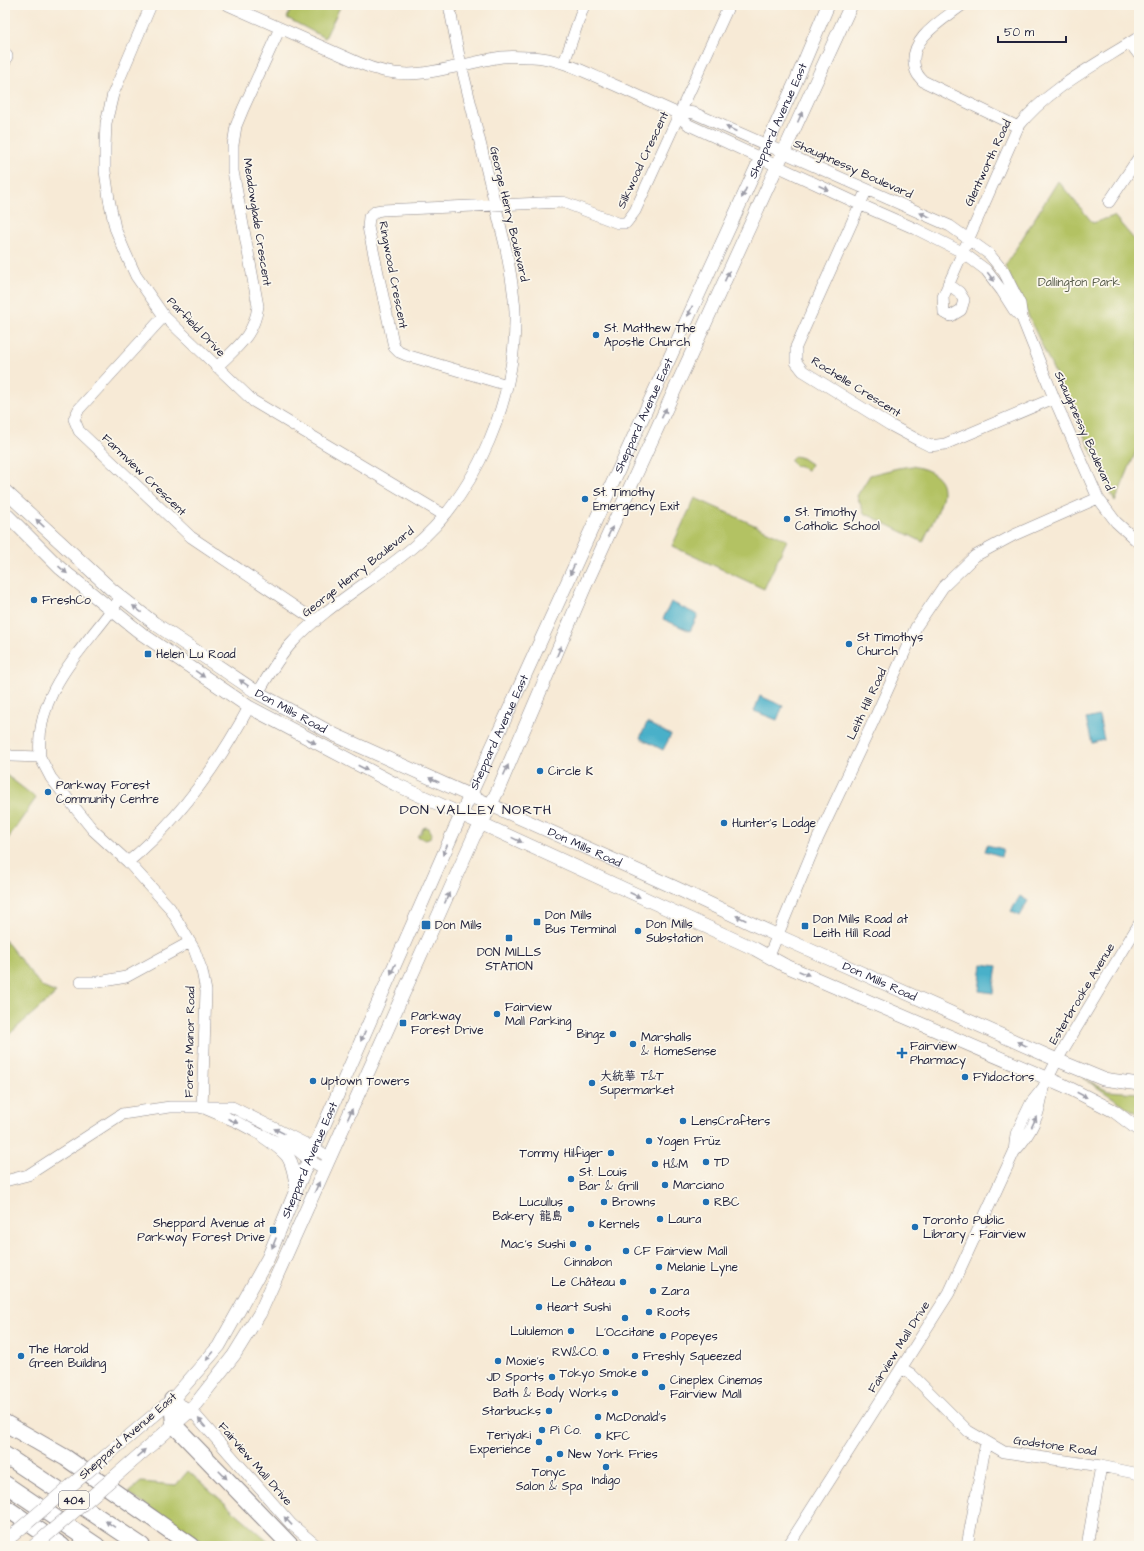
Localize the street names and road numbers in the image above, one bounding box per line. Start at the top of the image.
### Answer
street label: Sheppard Avenue East [744,60,811,181]
street label: Silkwood Crescent [613,108,673,211]
street label: Glentworth Road [960,117,1016,209]
street label: Shaughnessy Boulevard [790,135,915,204]
street label: George Henry Boulevard [484,145,533,284]
street label: Meadowglade Crescent [238,157,276,288]
street label: Ringwood Crescent [373,220,412,331]
street label: Parfield Drive [163,293,229,361]
street label: Rochelle Crescent [808,353,904,422]
street label: Sheppard Avenue East [610,355,677,476]
street label: Shaughnessy Boulevard [1049,369,1118,494]
street label: Farmview Crescent [98,430,190,520]
street label: George Henry Boulevard [298,523,418,622]
street label: Leith Hill Road [843,665,891,743]
street label: Sheppard Avenue East [465,671,533,792]
street label: Don Mills Road [252,684,330,737]
street label: Don Mills Road [545,823,624,871]
street label: Esterbrooke Avenue [1045,940,1119,1048]
street label: Don Mills Road [840,957,919,1005]
street label: Forest Manor Road [181,986,199,1098]
street label: Sheppard Avenue East [277,1099,342,1221]
street label: Fairview Mall Drive [864,1297,934,1396]
street label: Sheppard Avenue East [75,1388,181,1483]
street label: Fairview Mall Drive [214,1419,296,1510]
street label: Godstone Road [1012,1432,1098,1460]
road number: 404 [59,1491,89,1509]

